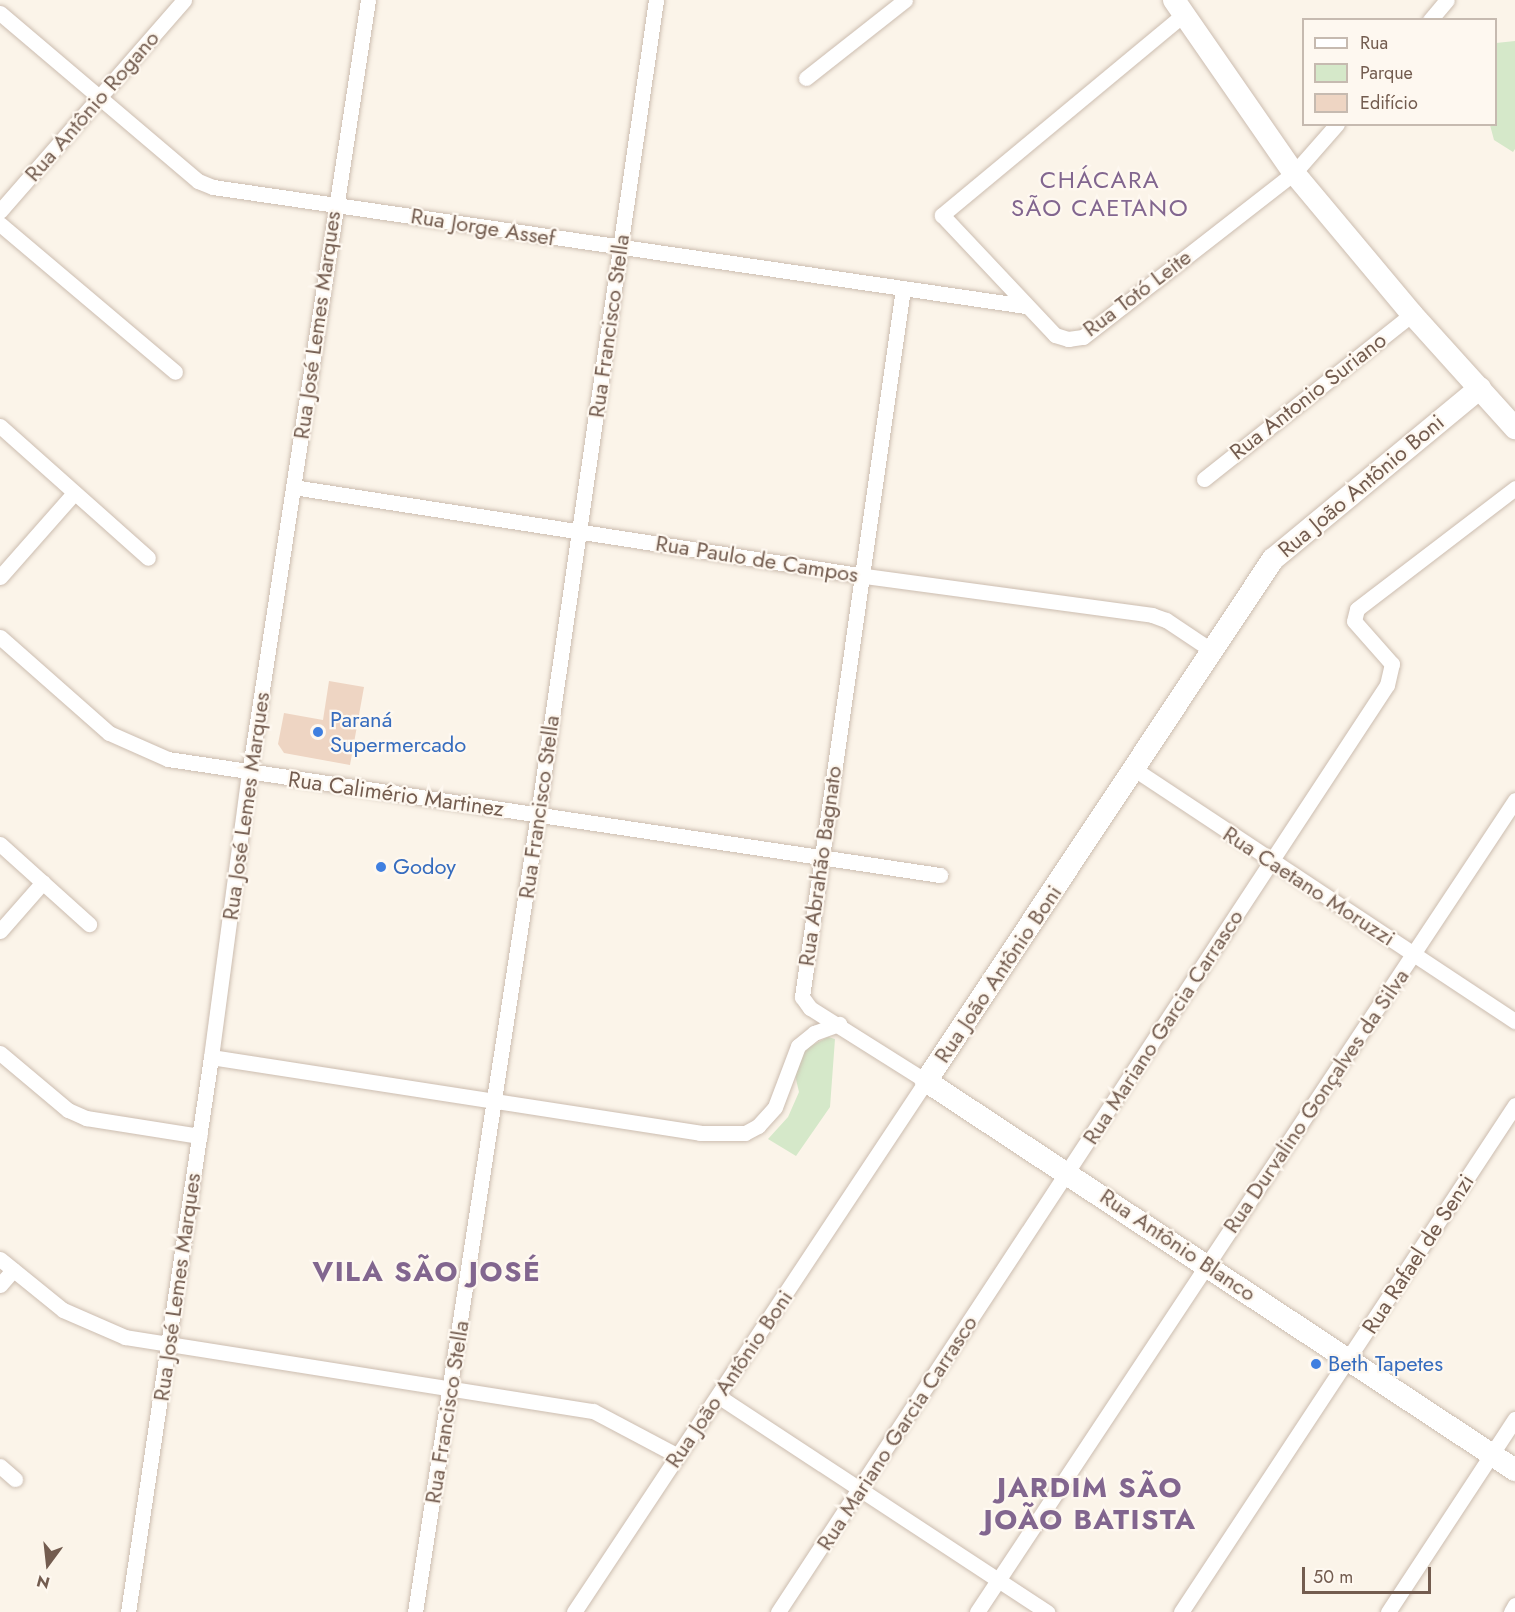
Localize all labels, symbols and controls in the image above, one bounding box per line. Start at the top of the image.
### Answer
legend [1302,18,1497,126]
street label: Rua Antônio Rogano [19,25,165,187]
text: Rua [1360,30,1388,56]
text: Parque [1360,60,1413,86]
text: Edifício [1360,90,1418,116]
district label: CHÁCARA SÃO CAETANO [1011,166,1189,222]
street label: Rua Jorge Assef [409,203,557,251]
street label: Rua José Lemes Marques [288,209,346,441]
street label: Rua Francisco Stella [583,233,635,419]
street label: Rua Totó Leite [1078,244,1196,342]
street label: Rua Antonio Suriano [1224,327,1392,465]
street label: Rua João Antônio Boni [1273,409,1449,563]
street label: Rua Paulo de Campos [654,530,860,588]
street label: Rua José Lemes Marques [217,690,275,922]
place label: Paraná Supermercado [330,706,466,758]
street label: Rua Francisco Stella [513,714,565,900]
marker: Paraná Supermercado [311,725,325,739]
street label: Rua Abrahão Bagnato [793,764,847,968]
street label: Rua Calimério Martinez [286,766,506,822]
street label: Rua Caetano Moruzzi [1218,821,1400,951]
place label: Godoy [393,854,456,880]
marker: Godoy [374,860,388,874]
street label: Rua João Antônio Boni [929,880,1067,1068]
street label: Rua Mariano Garcia Carrasco [1077,905,1249,1149]
street label: Rua Durvalino Gonçalves da Silva [1218,964,1414,1238]
street label: Rua Rafael de Senzi [1357,1169,1479,1339]
street label: Rua José Lemes Marques [148,1171,206,1403]
street label: Rua Antônio Blanco [1095,1183,1261,1307]
district label: VILA SÃO JOSÉ [313,1255,541,1289]
street label: Rua João Antônio Boni [660,1285,798,1473]
street label: Rua Mariano Garcia Carrasco [811,1311,983,1555]
street label: Rua Francisco Stella [420,1319,474,1505]
place label: Beth Tapetes [1328,1351,1443,1377]
marker: Beth Tapetes [1309,1357,1323,1371]
district label: JARDIM SÃO JOÃO BATISTA [984,1471,1196,1537]
north arrow [18,1534,78,1594]
scale bar [1305,1555,1434,1593]
text: 50 m [1313,1564,1353,1590]
text: N [34,1569,52,1595]

